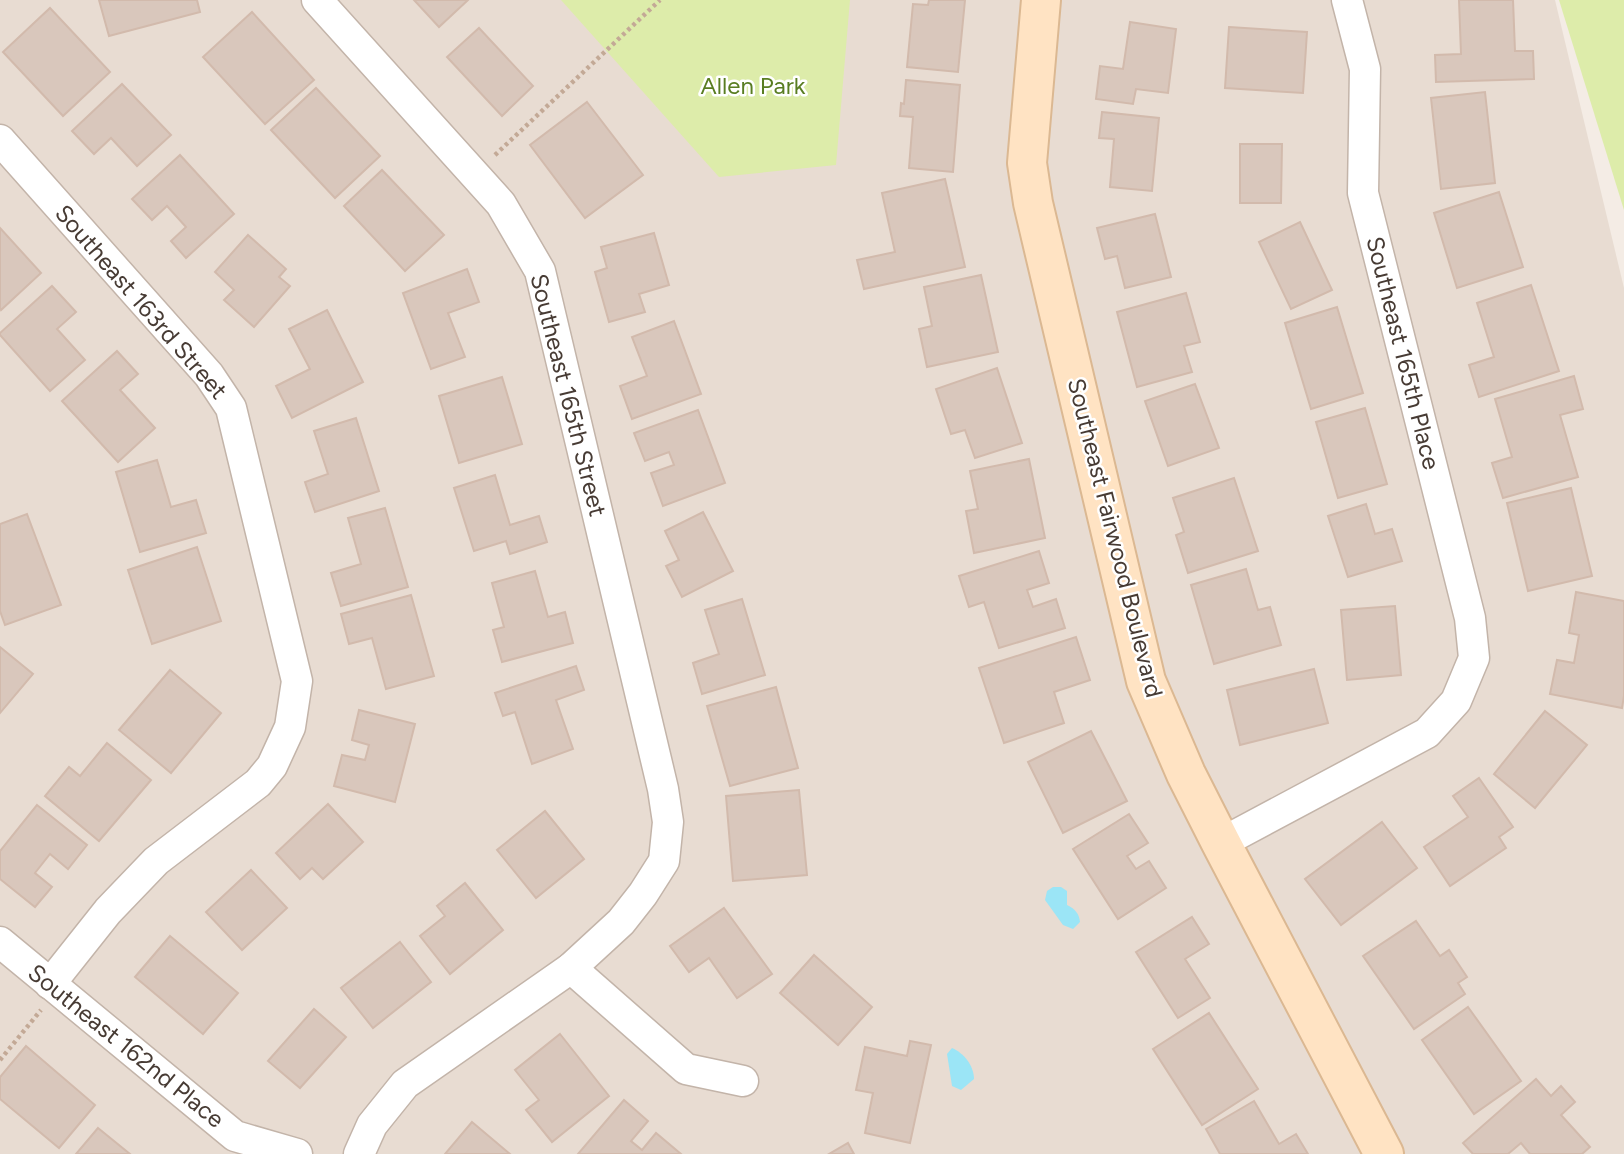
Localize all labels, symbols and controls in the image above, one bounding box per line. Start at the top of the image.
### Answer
park label: Allen Park [701,71,806,100]
street label: Southeast 163rd Street [49,199,234,405]
street label: Southeast 165th Place [1360,233,1446,472]
street label: Southeast 165th Street [524,271,613,519]
street label: Southeast Fairwood Boulevard [1062,375,1169,700]
street label: Southeast 162nd Place [22,958,230,1134]

